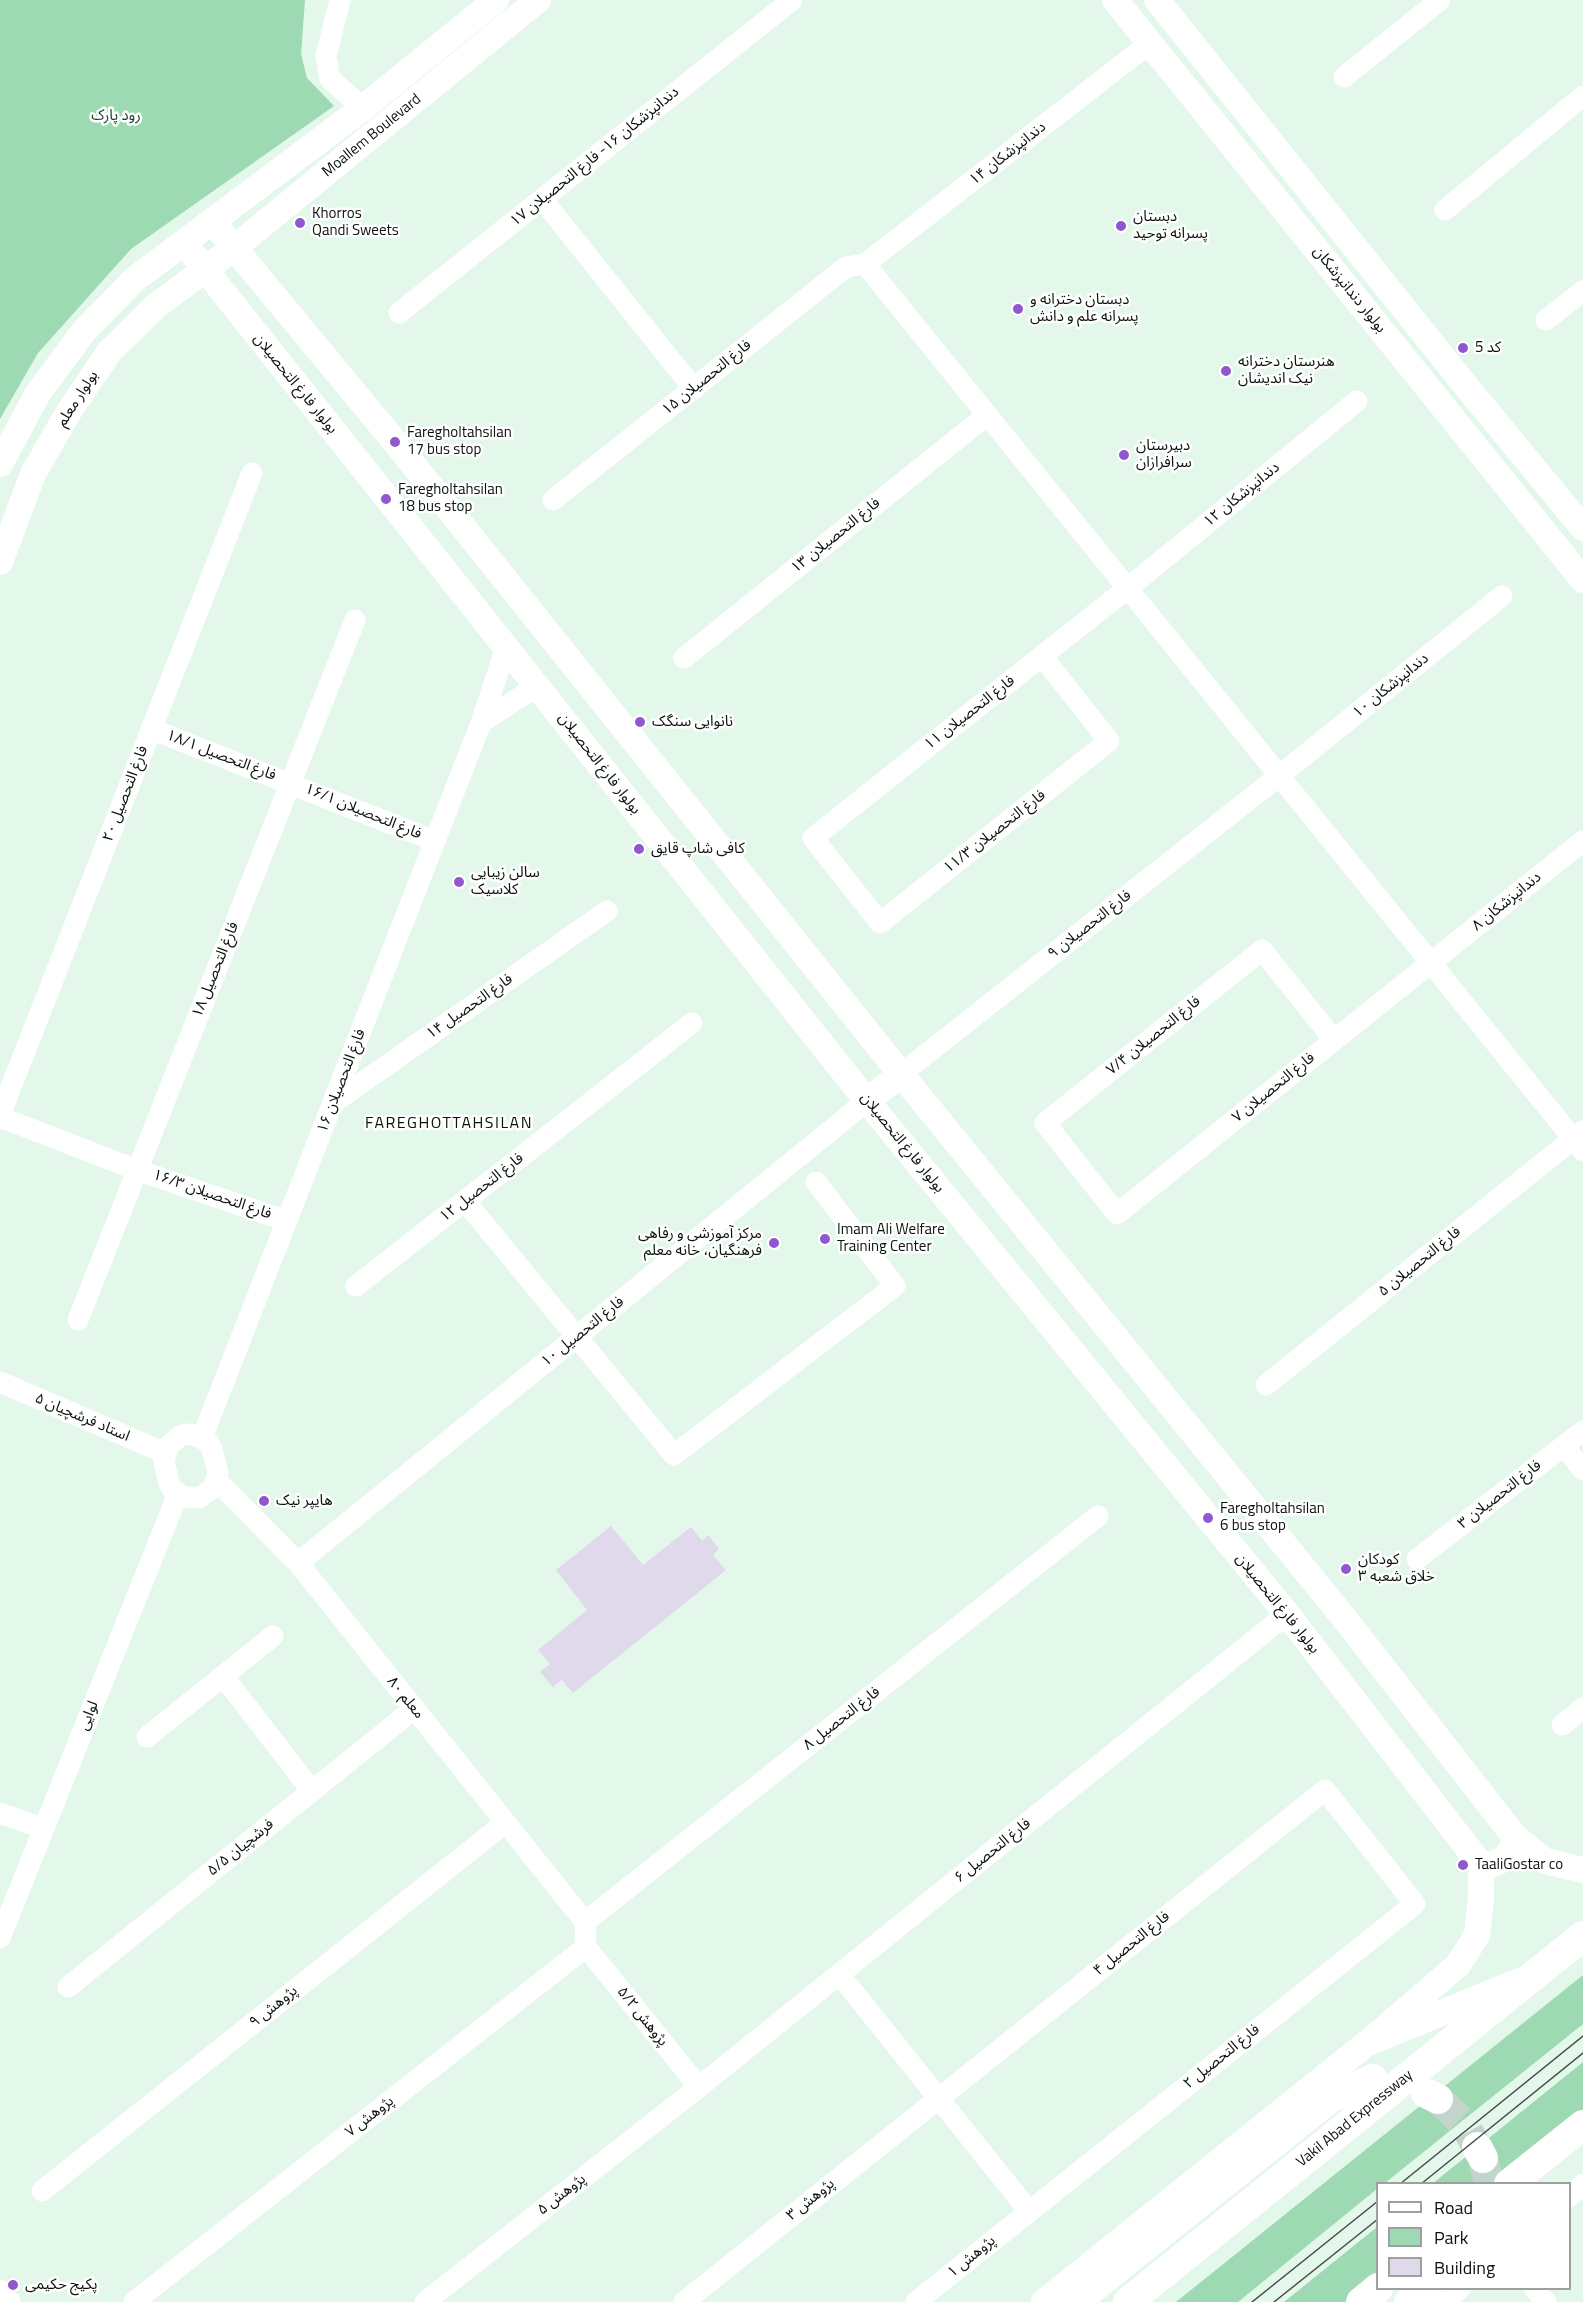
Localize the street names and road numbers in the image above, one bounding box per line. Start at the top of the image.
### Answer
street label: دندانپزشکان ۱۶- فارغ التحصیلان ۱۷ [507,83,683,231]
street label: Moallem Boulevard [319,91,425,181]
street label: دندانپزشکان ۱۴ [966,118,1050,190]
street label: بولوار دندانپزشکان [1309,243,1389,337]
street label: بولوار فارغ التحصیلان [249,330,341,438]
street label: فارغ التحصیلان ۱۵ [659,337,755,419]
street label: بولوار معلم [53,368,103,430]
street label: دندانپزشکان ۱۲ [1200,459,1284,531]
street label: فارغ التحصیلان ۱۳ [788,495,884,577]
street label: دندانپزشکان ۱۰ [1349,650,1433,722]
street label: فارغ التحصیلان ۱۱ [921,672,1019,754]
street label: بولوار فارغ التحصیلان [554,710,644,818]
street label: فارغ التحصیل ۱۸/۱ [164,727,278,785]
street label: فارغ التحصیل ۲۰ [99,743,153,845]
street label: فارغ التحصیلان ۱۶/۱ [302,780,424,844]
street label: فارغ التحصیلان ۱۱/۳ [940,787,1050,877]
street label: دندانپزشکان ۸ [1469,869,1545,935]
street label: فارغ التحصیلان ۹ [1045,887,1135,963]
street label: فارغ التحصیل ۱۸ [189,920,243,1020]
street label: فارغ التحصیل ۱۴ [423,971,517,1043]
street label: فارغ التحصیلان ۷/۴ [1103,993,1205,1079]
street label: فارغ التحصیلان ۱۶ [314,1027,370,1135]
street label: فارغ التحصیلان ۷ [1229,1049,1319,1127]
street label: بولوار فارغ التحصیلان [856,1089,948,1197]
street label: فارغ التحصیل ۱۲ [437,1150,527,1226]
street label: فارغ التحصیلان ۱۶/۳ [150,1166,274,1224]
street label: فارغ التحصیلان ۵ [1375,1223,1465,1301]
street label: فارغ التحصیل ۱۰ [538,1293,628,1371]
street label: استاد فرشچیان ۵ [32,1390,132,1446]
street label: فارغ التحصیلان ۳ [1455,1457,1545,1533]
street label: بولوار فارغ التحصیلان [1231,1550,1323,1658]
street label: معلم ۸۰ [383,1673,427,1723]
street label: فارغ التحصیل ۸ [800,1683,884,1755]
street label: لوایی [75,1699,103,1733]
street label: فارغ التحصیل ۶ [951,1815,1035,1887]
street label: فرشچیان ۵/۵ [204,1816,278,1880]
street label: فارغ التحصیل ۴ [1090,1908,1174,1980]
street label: پژوهش ۹ [246,1982,302,2032]
street label: پژوهش ۵/۲ [613,1984,671,2050]
street label: فارغ التحصیل ۲ [1180,2021,1264,2093]
street label: Vakil Abad Expressway [1293,2067,1417,2171]
street label: پژوهش ۷ [342,2092,398,2142]
street label: پژوهش ۵ [534,2170,590,2220]
street label: پژوهش ۳ [783,2175,839,2225]
street label: پژوهش ۱ [944,2232,1000,2282]

